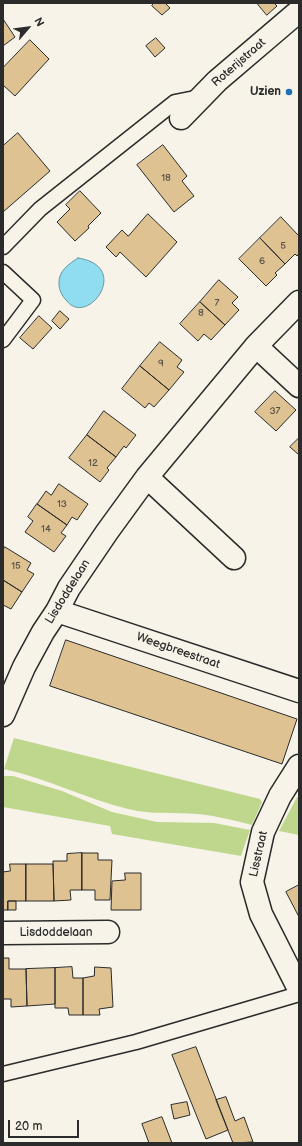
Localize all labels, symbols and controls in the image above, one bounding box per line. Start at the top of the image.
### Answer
north arrow [8,8,48,48]
text: N [31,15,47,29]
street label: Roterijstraat [209,36,269,90]
place label: Uzien [250,85,281,99]
marker: Uzien [284,87,294,97]
house number: 18 [161,172,171,184]
house number: 5 [280,240,286,252]
house number: 6 [259,255,265,267]
house number: 7 [215,297,219,309]
house number: 8 [198,307,204,319]
house number: 9 [158,357,164,369]
house number: 37 [269,405,281,417]
house number: 12 [88,457,98,469]
house number: 13 [57,498,67,510]
house number: 14 [41,523,51,535]
street label: Lisdoddelaan [43,557,93,627]
house number: 15 [11,560,21,572]
street label: Weegbreestraat [134,630,222,672]
street label: Lisstraat [247,830,271,878]
street label: Lisdoddelaan [19,926,93,940]
scale bar [10,1112,81,1138]
text: 20 m [15,1119,42,1134]

